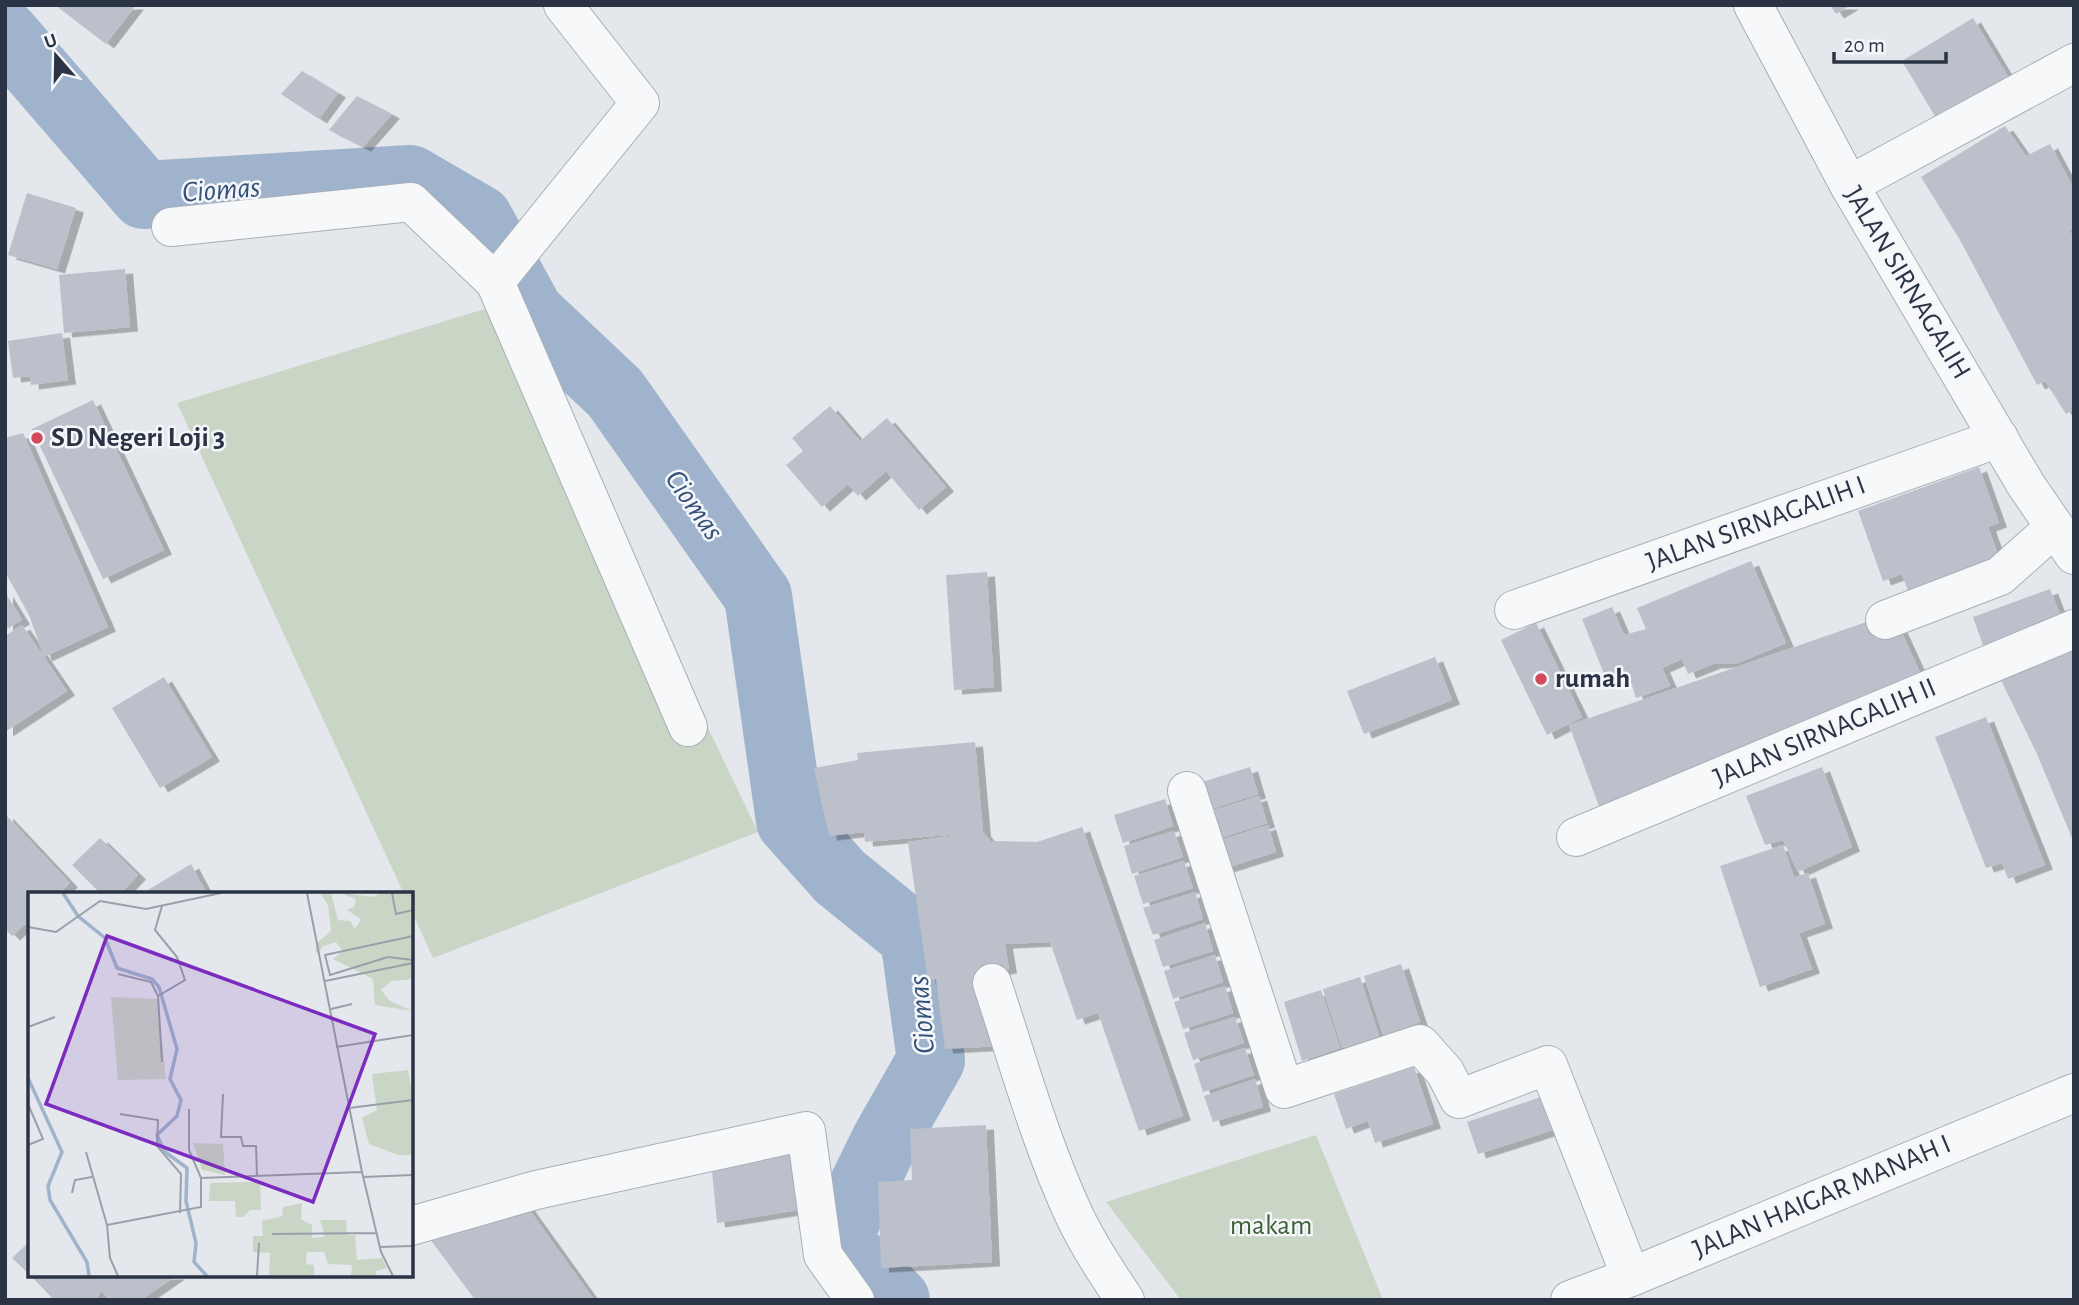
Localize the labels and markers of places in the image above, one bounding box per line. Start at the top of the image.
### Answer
place label: SD Negeri Loji 3 [51,424,225,452]
marker: SD Negeri Loji 3 [29,430,45,446]
place label: rumah [1555,665,1630,693]
marker: rumah [1533,671,1549,687]

